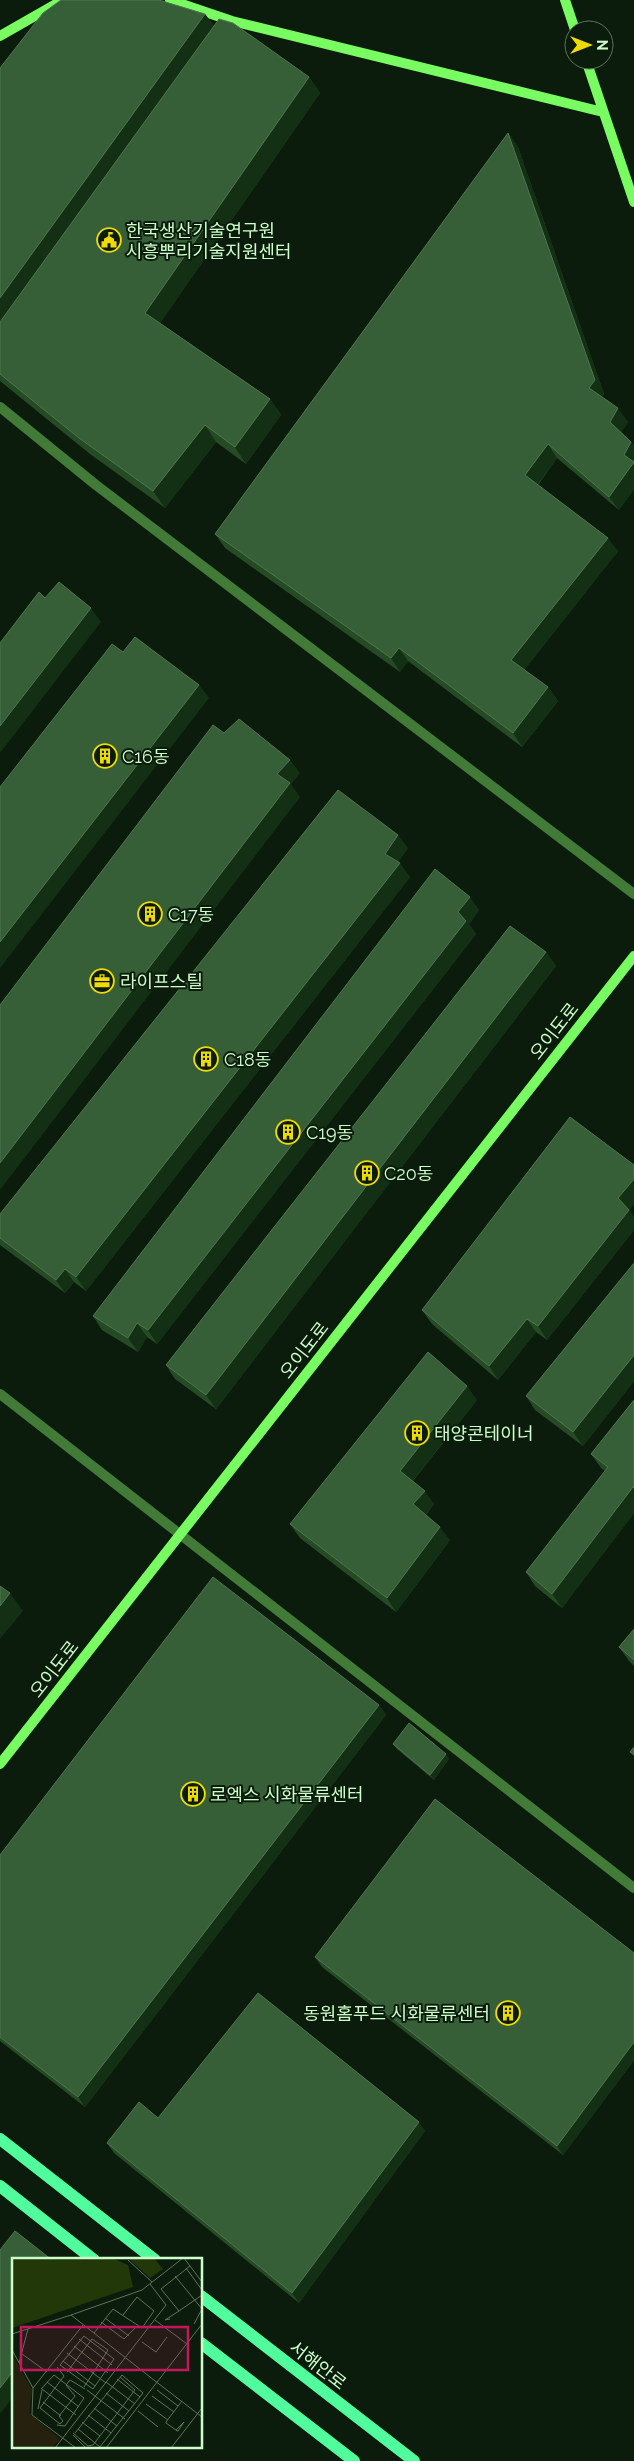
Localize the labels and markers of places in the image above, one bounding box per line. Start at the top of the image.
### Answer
place label: 한국생산기술연구원 시흥뿌리기술지원센터 [126,220,292,262]
public building icon: 한국생산기술연구원 시흥뿌리기술지원센터 [96,227,122,253]
building icon: C16동 [92,743,118,769]
place label: C16동 [122,746,169,767]
building icon: C17동 [137,901,163,927]
place label: C17동 [168,904,214,925]
office icon: 라이프스틸 [89,968,115,994]
place label: 라이프스틸 [120,971,203,992]
building icon: C18동 [193,1046,219,1072]
place label: C18동 [224,1049,271,1070]
building icon: C19동 [275,1119,301,1145]
place label: C19동 [306,1122,353,1143]
building icon: C20동 [354,1160,380,1186]
place label: C20동 [384,1163,433,1184]
building icon: 태양콘테이너 [404,1420,430,1446]
place label: 태양콘테이너 [434,1423,533,1444]
building icon: 로엑스 시화물류센터 [180,1781,206,1807]
place label: 로엑스 시화물류센터 [210,1784,364,1805]
building icon: 동원홈푸드 시화물류센터 [495,2000,521,2026]
place label: 동원홈푸드 시화물류센터 [303,2003,490,2024]

